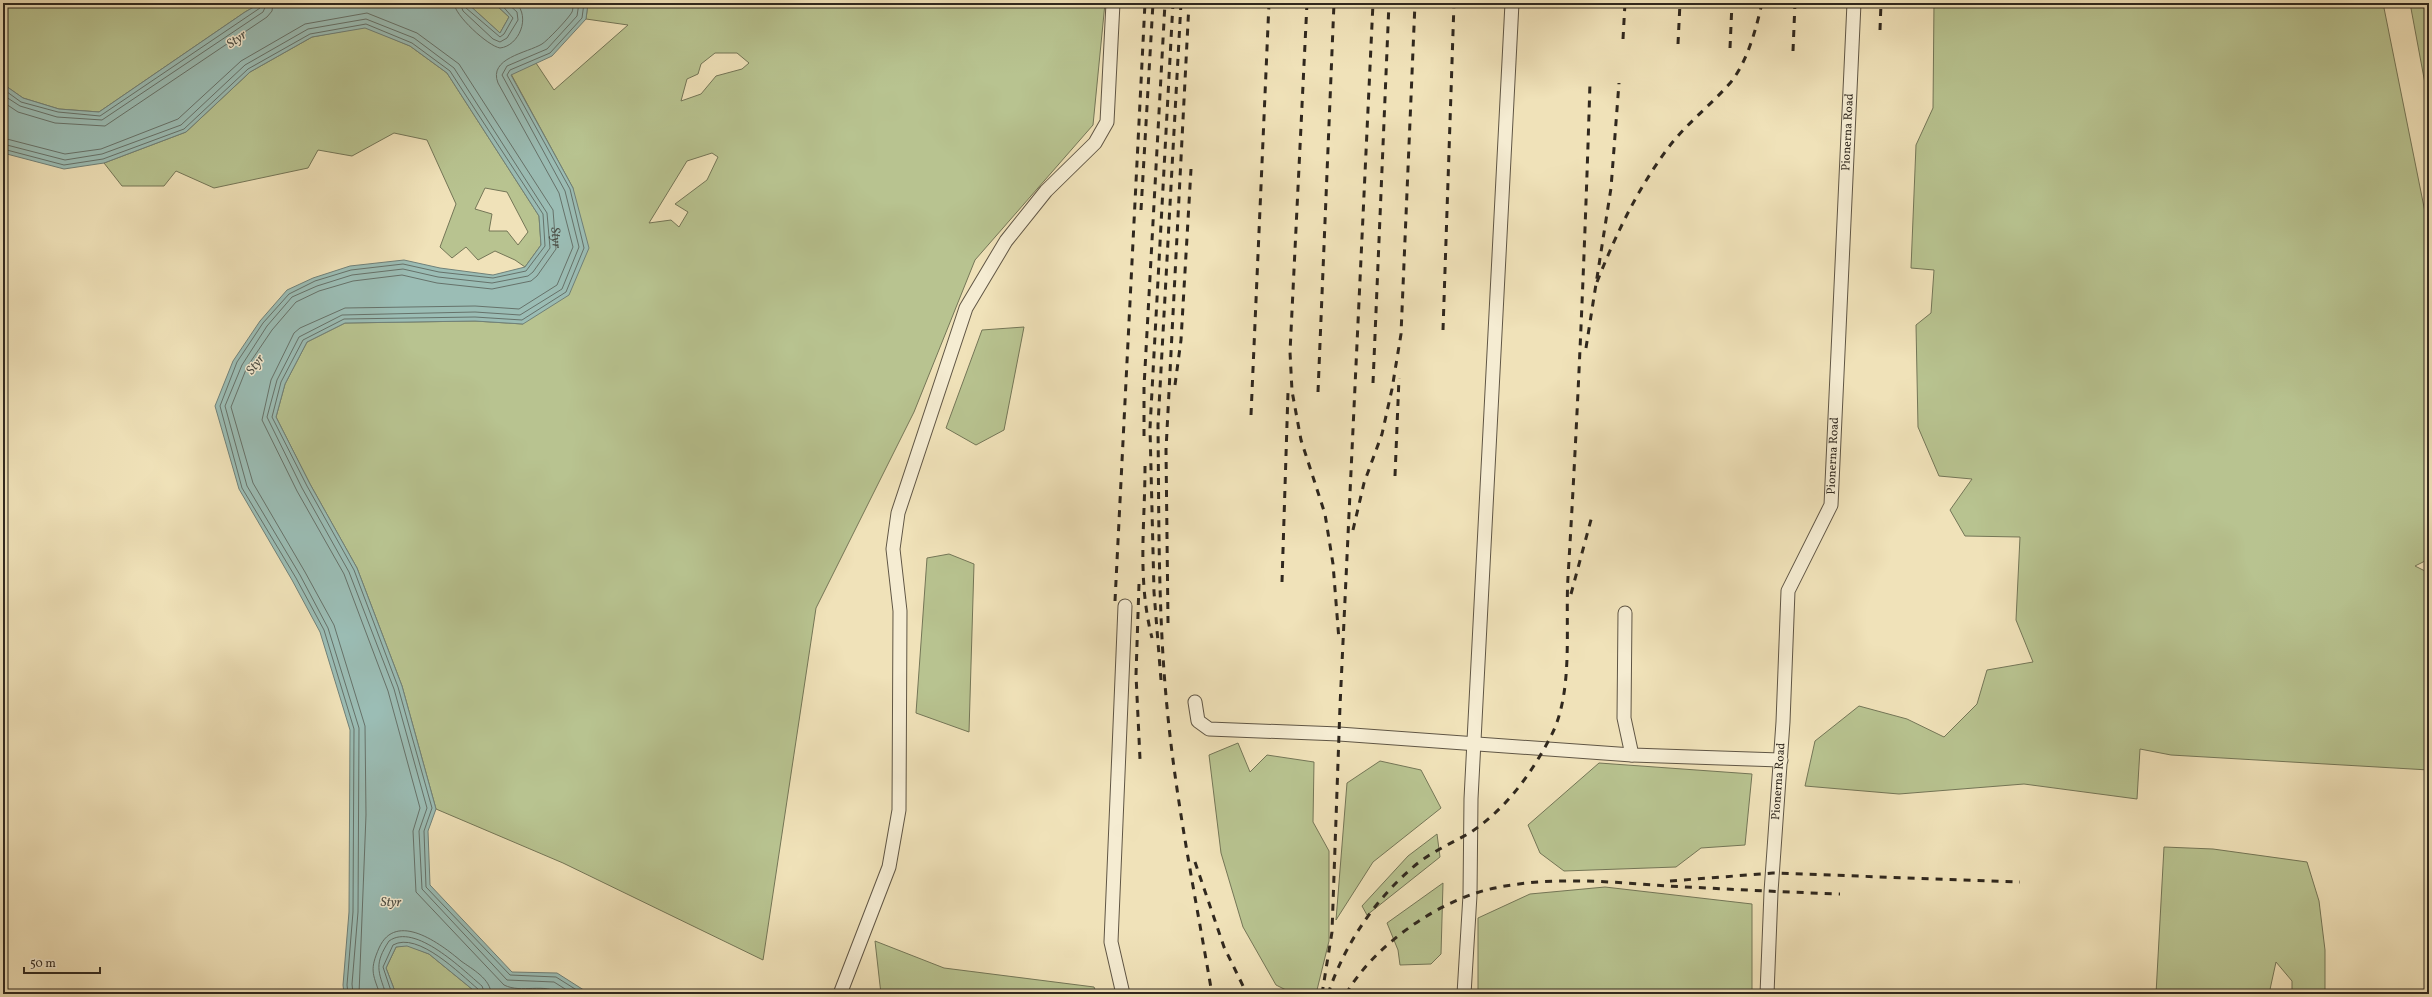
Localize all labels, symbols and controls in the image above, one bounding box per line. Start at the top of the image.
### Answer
water label: Styr [223,27,251,53]
street label: Pionerna Road [1838,93,1858,171]
water label: Styr [545,227,565,249]
water label: Styr [243,351,270,379]
street label: Pionerna Road [1823,416,1843,495]
street label: Pionerna Road [1768,742,1790,821]
water label: Styr [381,894,402,912]
scale bar [24,949,100,975]
text: 50 m [30,956,56,972]

